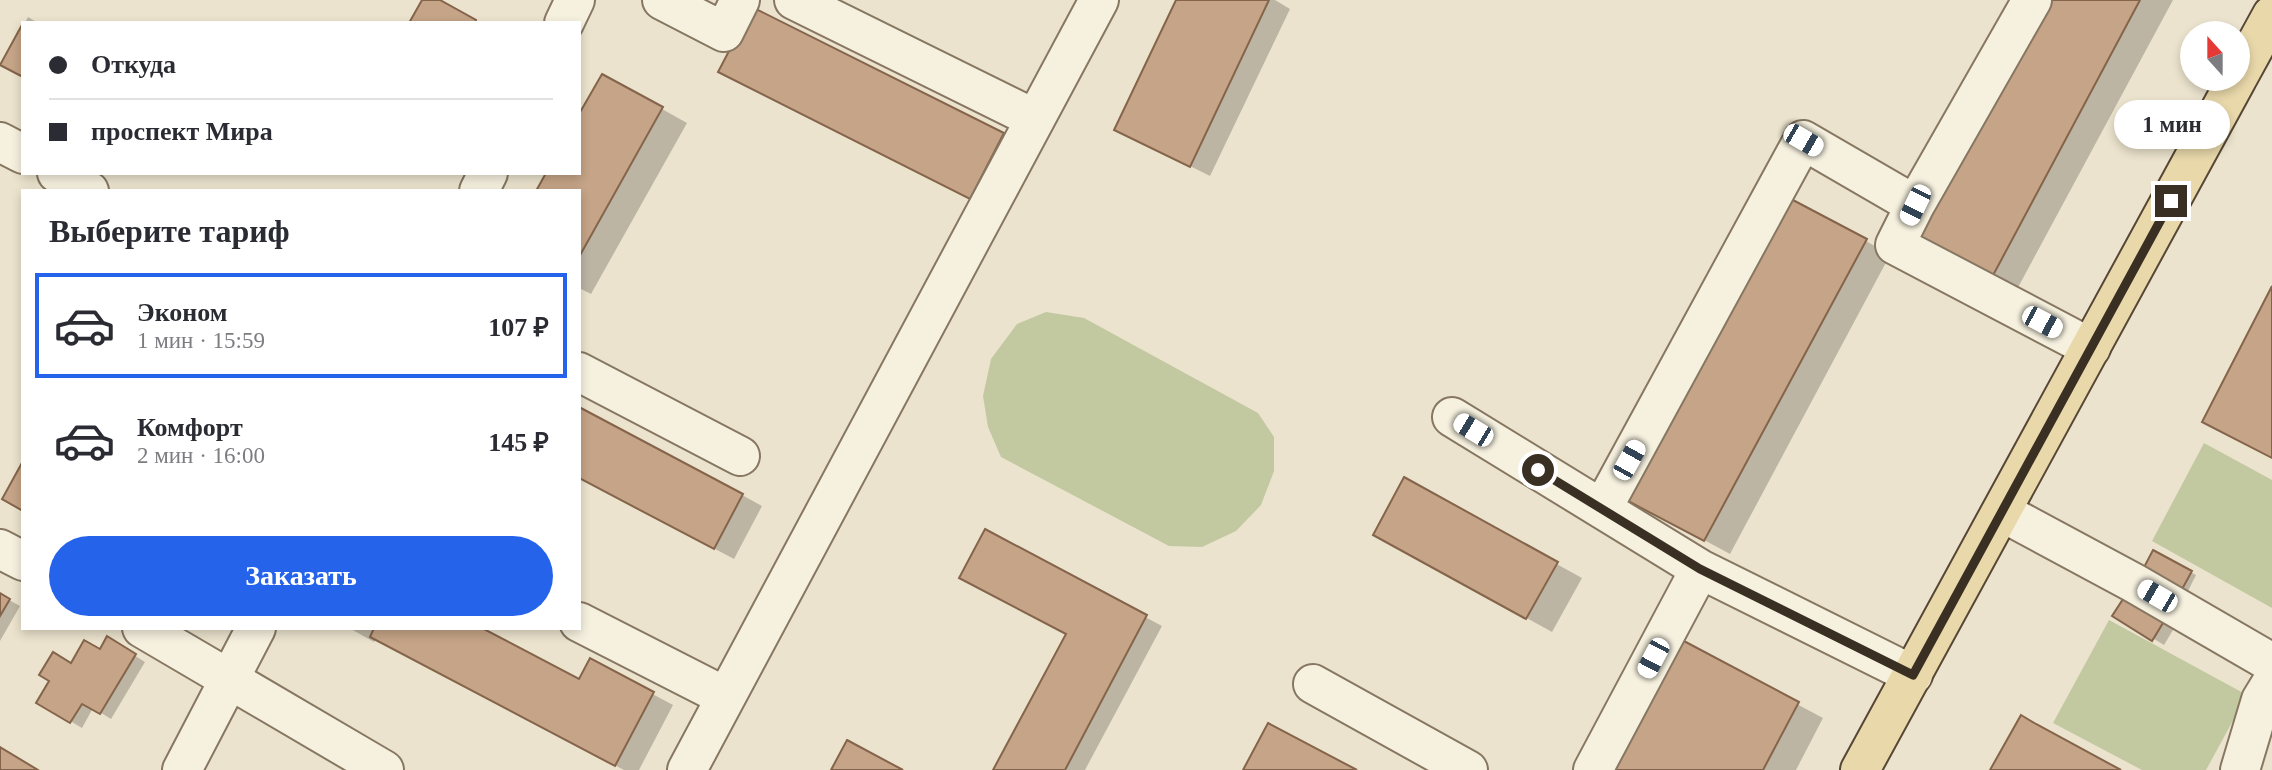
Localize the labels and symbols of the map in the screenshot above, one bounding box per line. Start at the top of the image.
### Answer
north arrow [2180,21,2250,91]
callout: 1 мин [2113,100,2229,148]
car [1780,120,1827,160]
car [1897,182,1934,228]
route end [2155,185,2187,217]
car [2019,303,2066,341]
car [1450,410,1497,450]
car [1610,437,1649,483]
route start [1522,454,1554,486]
car [2134,576,2181,616]
car [1634,635,1673,681]

